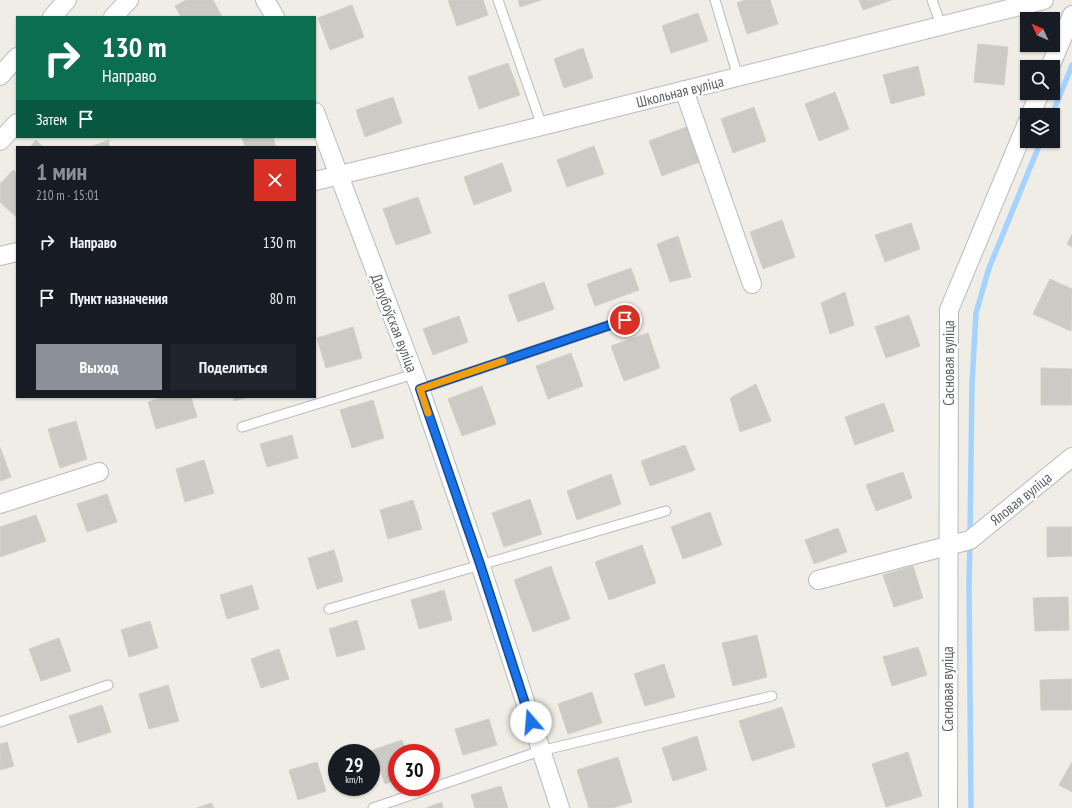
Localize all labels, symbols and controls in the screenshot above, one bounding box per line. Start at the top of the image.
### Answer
north arrow [1020,12,1060,52]
map controls [1020,12,1060,148]
text: 130 m [102,28,166,65]
icon: right [36,32,88,84]
button: search [1020,60,1060,100]
text: Направо [102,64,157,87]
street label: Школьная вуліца [634,71,726,112]
icon: arrive [75,108,97,130]
button: layers [1020,108,1060,148]
text: Затем [36,110,67,129]
text: 1 мин [36,156,87,187]
button: close [254,159,296,201]
text: 210 m · 15:01 [36,187,99,204]
icon: right [36,231,58,253]
text: Направо [70,233,117,252]
text: 130 m [263,233,296,252]
street label: Далубоўская вуліца [367,271,422,375]
icon: arrive [36,287,58,309]
text: Пункт назначения [70,289,168,308]
text: 80 m [270,289,296,308]
pin [608,303,642,337]
icon: arrive [614,309,636,331]
street label: Сасновая вуліца [939,320,958,406]
button: Выход [36,344,162,390]
button: Поделиться [170,344,296,390]
street label: Яловая вуліца [986,468,1055,529]
street label: Сасновая вуліца [938,646,957,732]
position arrow [510,701,552,743]
speed limit sign: 30 [388,744,440,796]
text: 29 [344,752,364,778]
text: km/h [345,773,363,786]

